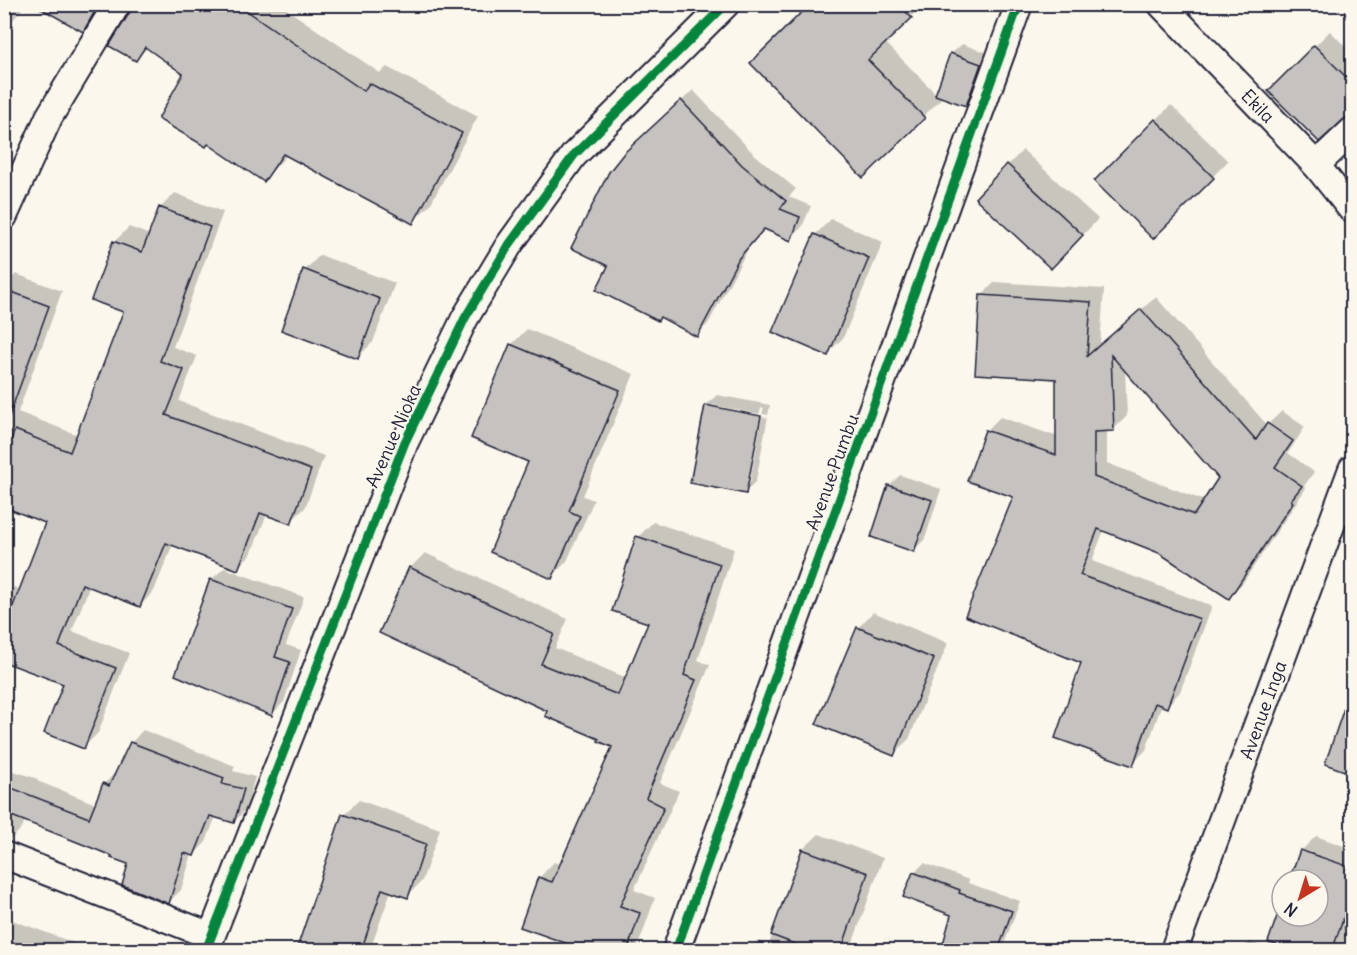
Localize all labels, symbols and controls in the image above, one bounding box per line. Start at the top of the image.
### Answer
street label: Ekila [1236,84,1280,128]
street label: Avenue Nioka [360,381,426,491]
street label: Avenue Pumbu [800,411,864,533]
street label: Avenue Inga [1235,658,1291,762]
north arrow [1270,868,1330,928]
text: N [1280,899,1301,921]

